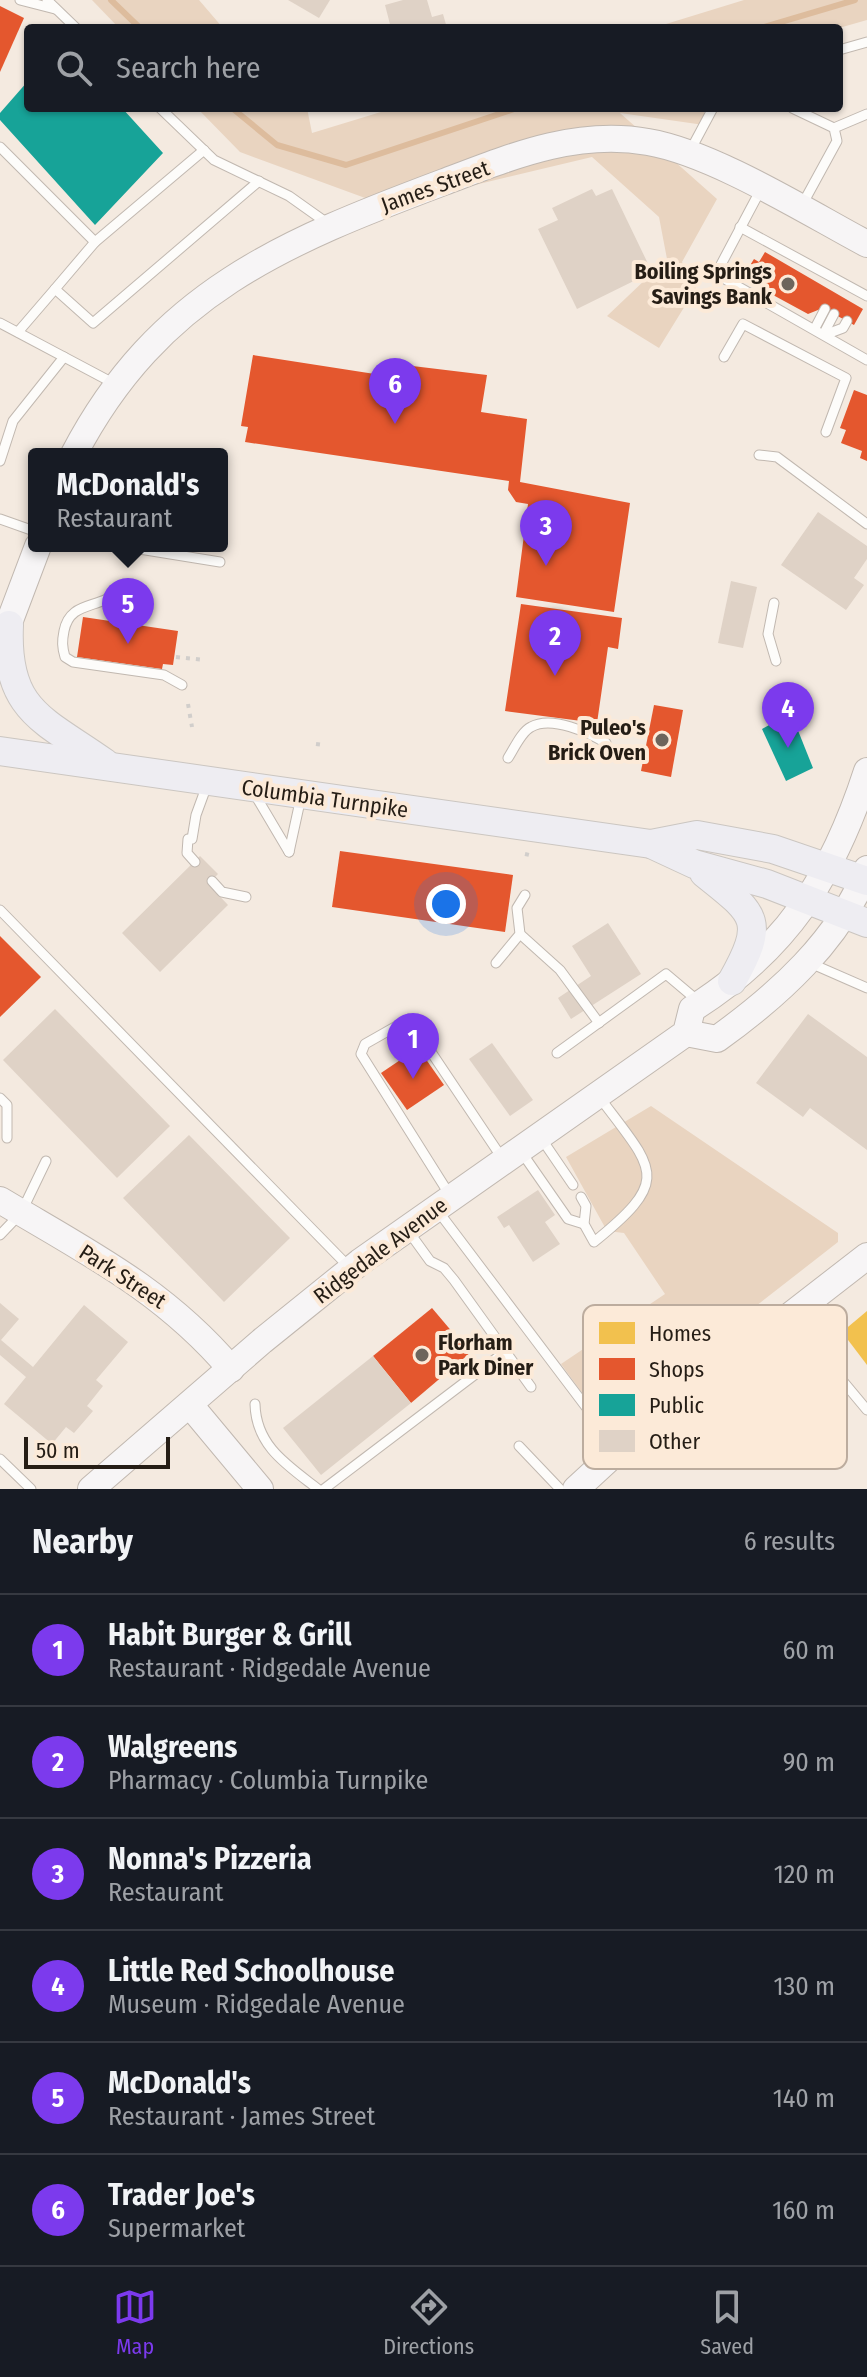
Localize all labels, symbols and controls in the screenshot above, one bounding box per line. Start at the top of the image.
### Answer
search box [24,24,843,112]
icon: search [52,46,96,90]
text: Search here [116,50,261,86]
street label: James Street [377,154,494,219]
place label: Boiling Springs Savings Bank [634,258,773,310]
marker: Boiling Springs Savings Bank [779,275,797,293]
pin: 6 [369,358,421,424]
popup [28,448,228,552]
text: McDonald's [57,467,199,503]
pin: 3 [520,500,572,566]
text: Restaurant [57,503,172,534]
pin: 5 [102,578,154,644]
pin: 2 [529,610,581,676]
pin: 4 [762,682,814,748]
place label: Puleo's Brick Oven [548,714,646,766]
marker: Puleo's Brick Oven [653,731,671,749]
street label: Columbia Turnpike [240,773,410,824]
your location [426,884,466,924]
pin: 1 [387,1013,439,1079]
street label: Ridgedale Avenue [308,1191,452,1309]
street label: Park Street [74,1238,172,1315]
legend [583,1305,847,1469]
text: Homes [649,1320,711,1347]
place label: Florham Park Diner [438,1329,534,1381]
marker: Florham Park Diner [413,1346,431,1364]
text: Shops [649,1356,704,1383]
text: Public [649,1392,705,1419]
text: Other [649,1428,700,1455]
scale bar [24,1433,170,1469]
text: 50 m [36,1437,80,1464]
text: Nearby [32,1521,133,1562]
text: 6 results [744,1526,835,1557]
text: Habit Burger & Grill [108,1617,351,1653]
text: 1 [53,1635,64,1666]
text: 60 m [782,1635,835,1666]
text: Restaurant · Ridgedale Avenue [108,1653,431,1684]
text: Walgreens [108,1729,237,1765]
text: 2 [52,1747,64,1778]
text: 90 m [783,1747,835,1778]
text: Pharmacy · Columbia Turnpike [108,1765,428,1796]
text: Nonna's Pizzeria [108,1841,312,1877]
text: 3 [52,1859,64,1890]
text: 120 m [774,1859,835,1890]
text: Restaurant [108,1877,224,1908]
text: Little Red Schoolhouse [108,1953,395,1989]
text: 4 [51,1971,65,2002]
text: 130 m [773,1971,835,2002]
text: Museum · Ridgedale Avenue [108,1989,405,2020]
text: McDonald's [108,2065,251,2101]
text: 5 [52,2083,64,2114]
text: 140 m [773,2083,835,2114]
text: Restaurant · James Street [108,2101,375,2132]
text: Trader Joe's [108,2177,255,2213]
text: 6 [51,2195,65,2226]
text: 160 m [772,2195,835,2226]
text: Supermarket [108,2213,245,2244]
tab: Map [113,2285,157,2360]
tab: Directions [383,2285,474,2360]
tab: Saved [700,2285,754,2360]

